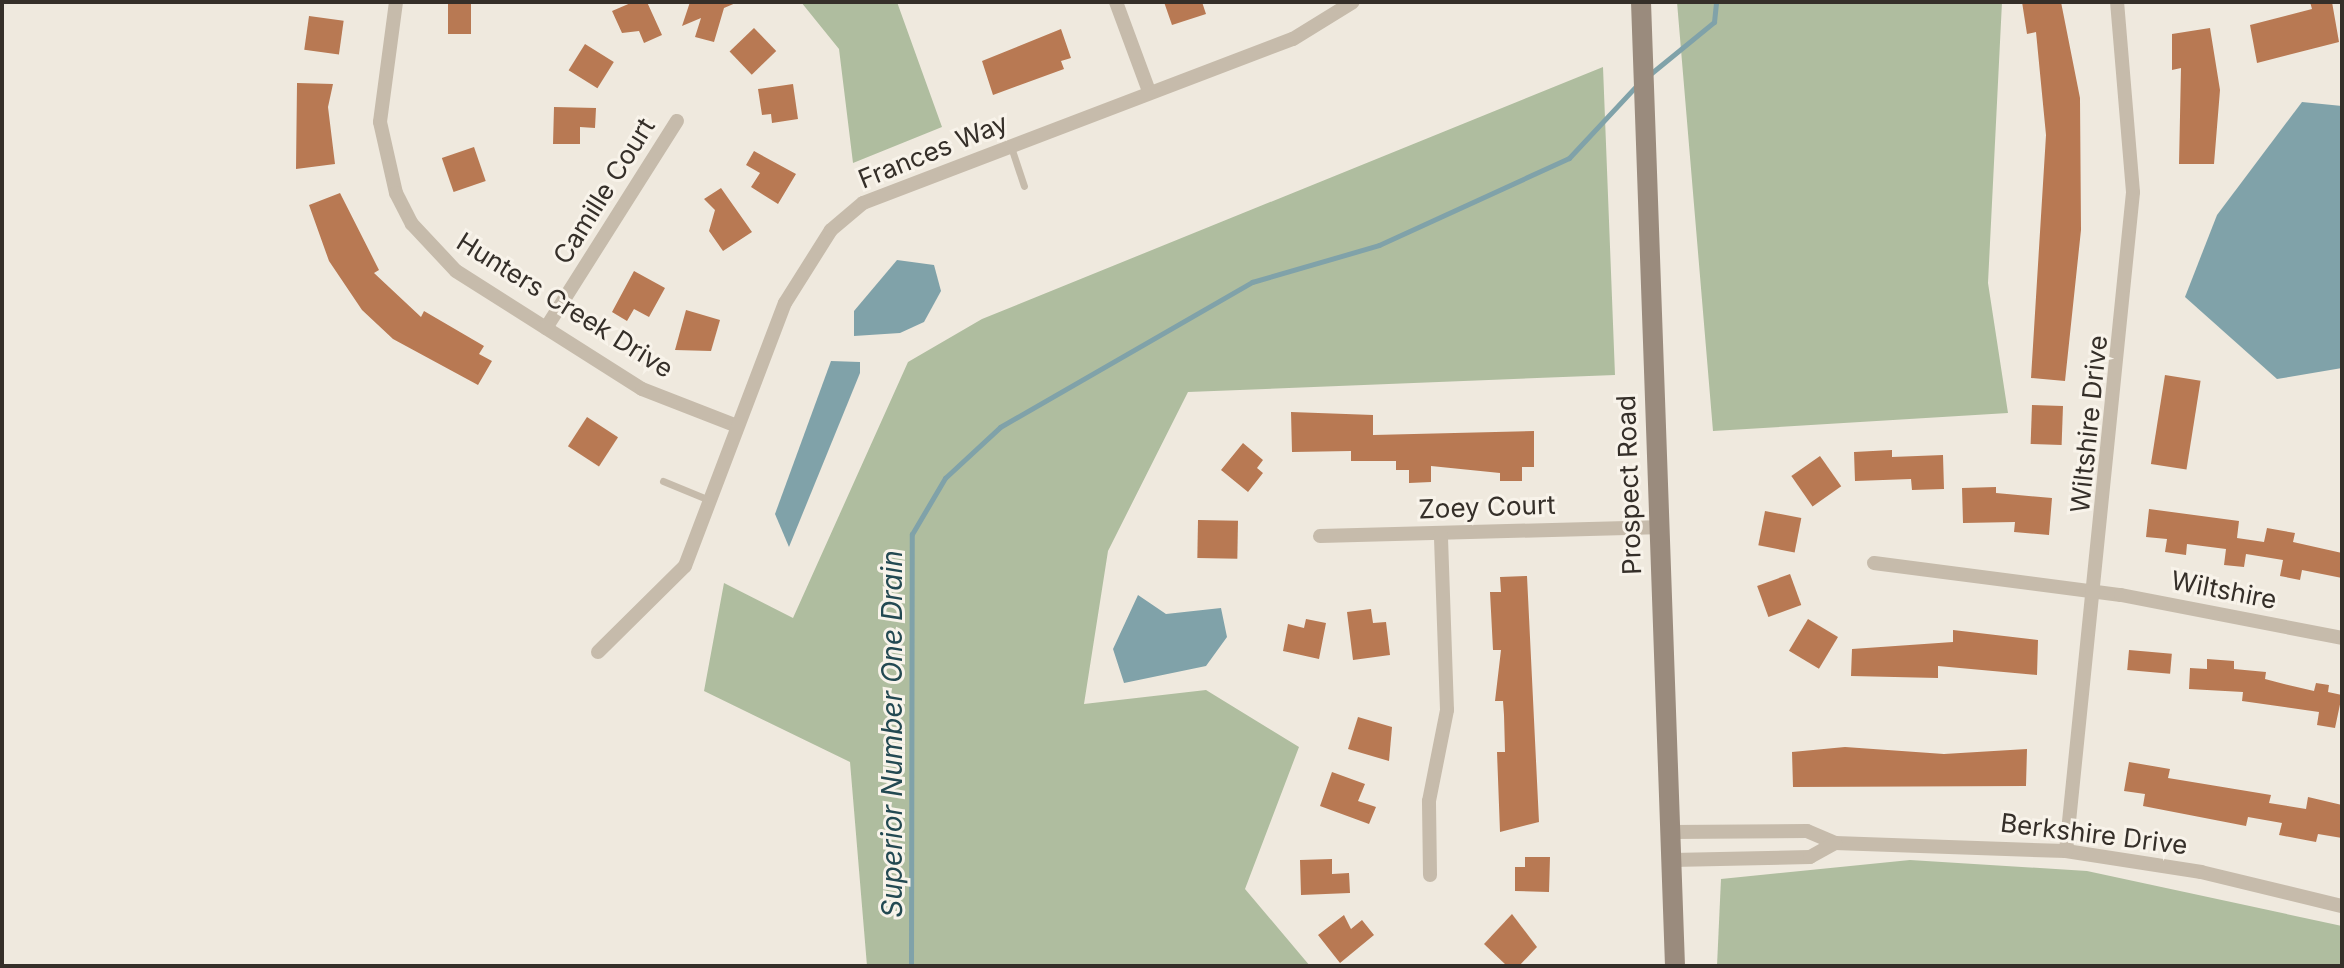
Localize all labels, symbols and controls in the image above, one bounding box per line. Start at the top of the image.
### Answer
street label: Frances Way [854,107,1012,195]
street label: Camille Court [547,112,661,270]
street label: Hunters Creek Drive [451,226,679,384]
street label: Wiltshire Drive [2064,334,2114,514]
street label: Prospect Road [1610,395,1648,575]
street label: Zoey Court [1418,489,1556,525]
water label: Superior Number One Drain [875,550,909,918]
street label: Wiltshire [2169,565,2279,615]
street label: Berkshire Drive [1999,807,2189,861]

